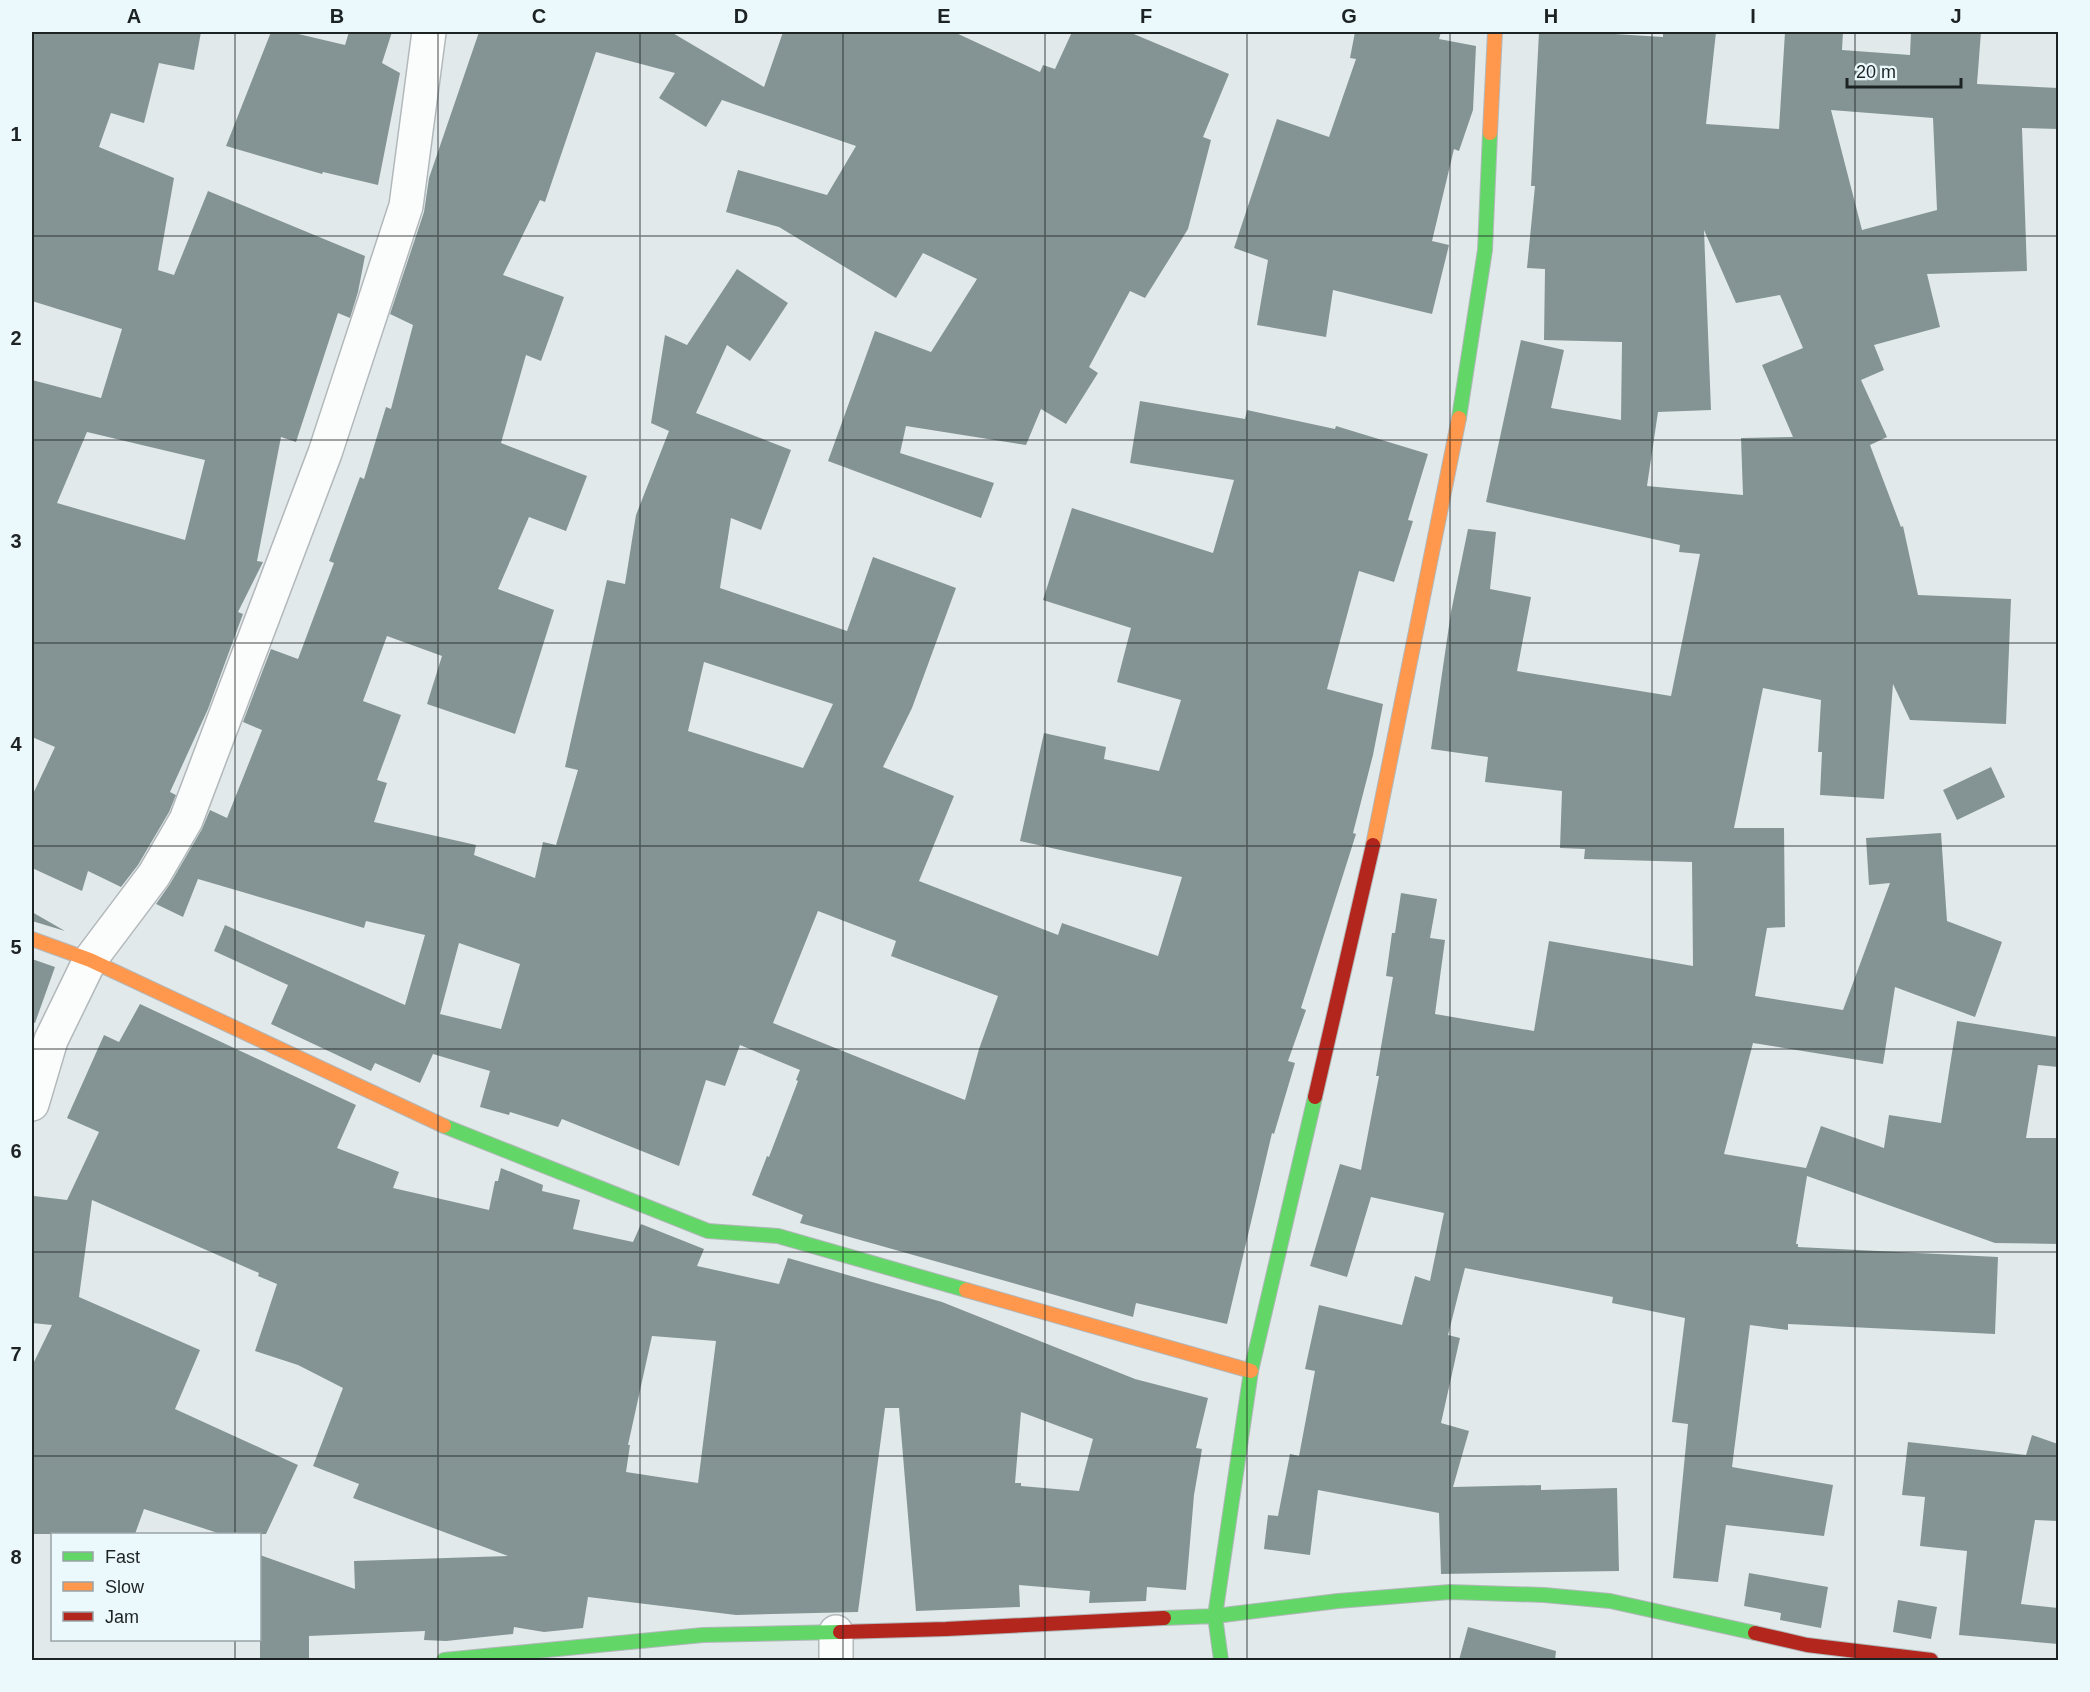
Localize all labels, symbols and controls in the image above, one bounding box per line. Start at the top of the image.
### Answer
text: A [127,5,141,27]
text: B [330,5,344,27]
text: C [532,5,546,27]
text: D [734,5,748,27]
text: E [937,5,951,27]
text: F [1140,5,1152,27]
text: G [1341,5,1357,27]
text: H [1544,5,1558,27]
text: I [1750,5,1756,27]
text: J [1950,5,1962,27]
scale bar [1847,51,1961,89]
text: 20 m [1856,62,1896,82]
text: 1 [10,123,22,145]
text: 2 [10,327,22,349]
text: 3 [10,530,22,552]
text: 4 [10,733,22,755]
text: 5 [10,936,22,958]
text: 6 [10,1140,22,1162]
text: 7 [10,1343,22,1365]
legend [51,1533,261,1641]
text: 8 [10,1546,22,1568]
text: Fast [105,1547,140,1567]
text: Slow [105,1577,145,1597]
text: Jam [105,1607,139,1627]

